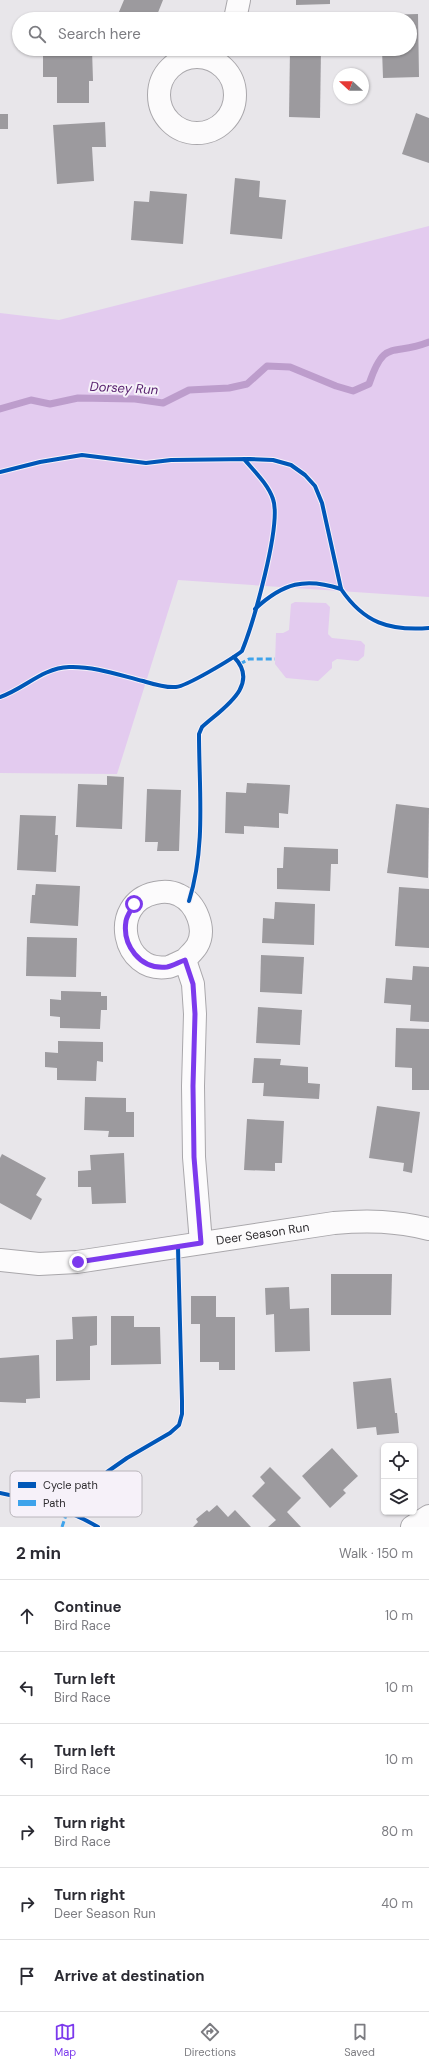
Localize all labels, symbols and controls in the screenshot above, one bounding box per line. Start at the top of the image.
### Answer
search box [12,12,417,56]
icon: search [26,23,48,45]
text: Search here [58,24,141,44]
north arrow [333,68,369,104]
water label: Dorsey Run [89,378,159,398]
route start [125,895,143,913]
street label: Deer Season Run [215,1219,310,1249]
route end [69,1253,87,1271]
map controls [381,1443,417,1515]
button: locate [381,1443,417,1479]
legend [10,1471,142,1517]
text: Cycle path [43,1478,98,1492]
button: layers [381,1479,417,1515]
text: Path [43,1496,66,1510]
text: 2 min [16,1542,61,1564]
text: Walk · 150 m [339,1545,413,1562]
text: Continue [54,1597,122,1617]
icon: ahead [16,1605,38,1627]
text: 10 m [385,1607,413,1624]
text: Bird Race [54,1617,111,1634]
text: Turn left [54,1669,115,1689]
icon: left [16,1677,38,1699]
text: 10 m [385,1679,413,1696]
text: Bird Race [54,1689,111,1706]
text: Turn left [54,1741,115,1761]
icon: left [16,1749,38,1771]
text: 10 m [385,1751,413,1768]
text: Bird Race [54,1761,111,1778]
text: Turn right [54,1813,125,1833]
icon: right [16,1821,38,1843]
text: 80 m [381,1823,413,1840]
text: Bird Race [54,1833,111,1850]
text: Turn right [54,1885,125,1905]
icon: right [16,1893,38,1915]
text: 40 m [381,1895,413,1912]
text: Deer Season Run [54,1905,156,1922]
icon: arrive [16,1965,38,1987]
text: Arrive at destination [54,1966,205,1986]
tab: Map [54,2021,76,2059]
tab: Directions [184,2021,236,2059]
tab: Saved [344,2021,375,2059]

